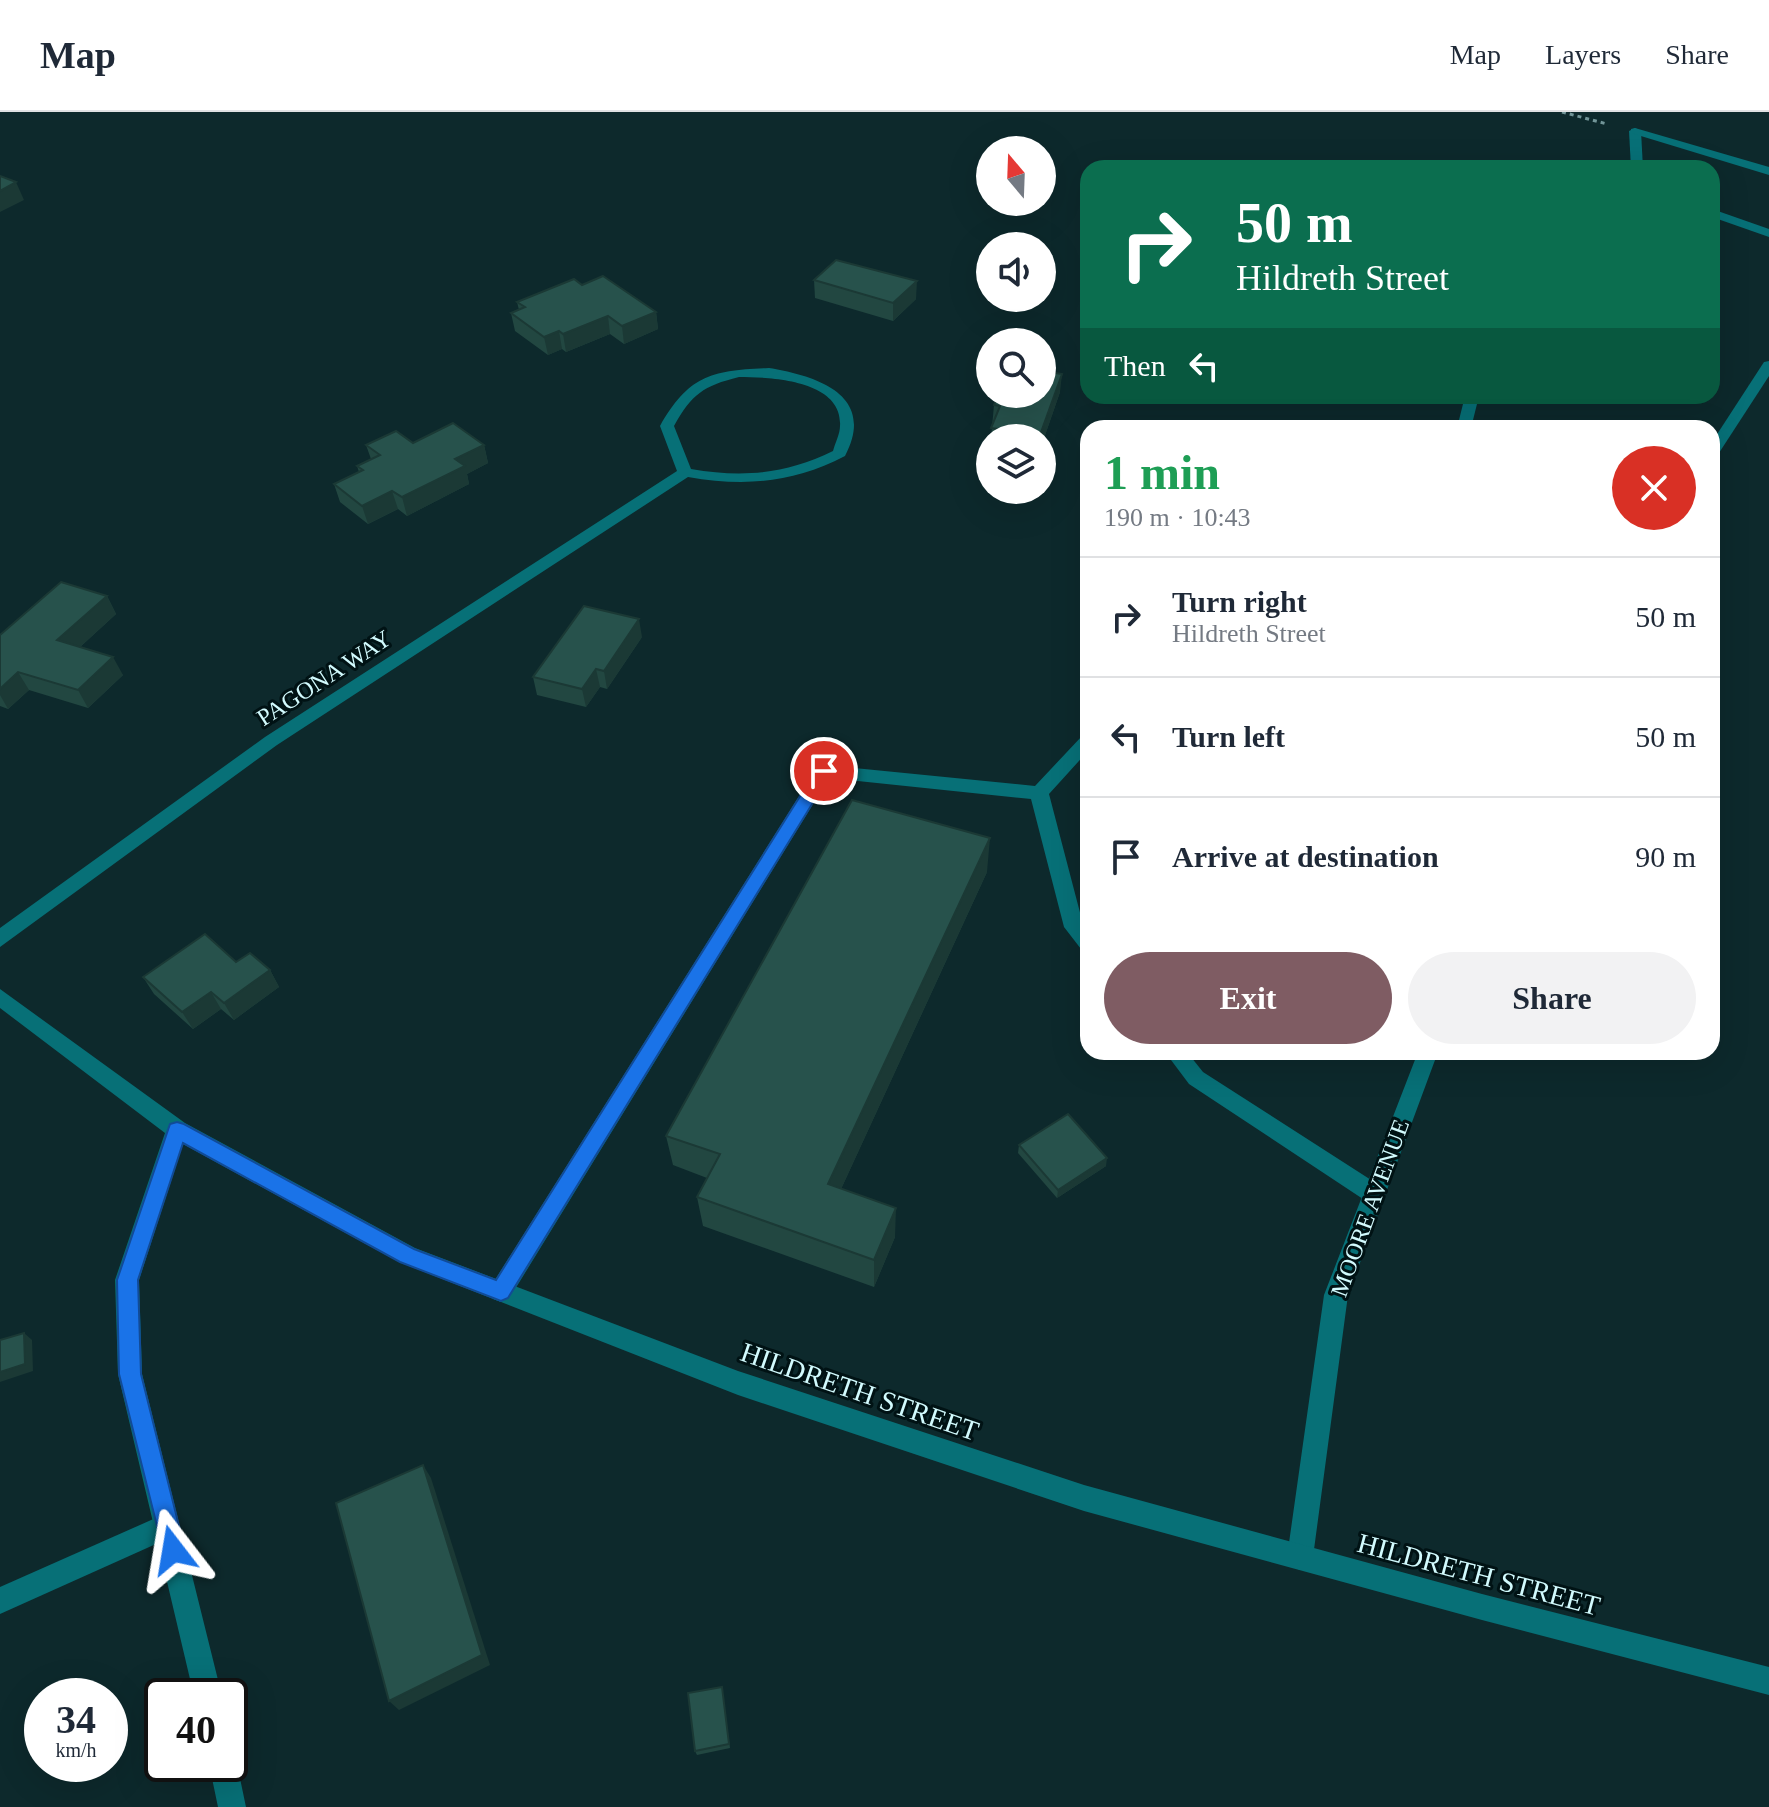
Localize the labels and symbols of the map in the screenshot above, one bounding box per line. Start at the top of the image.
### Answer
north arrow [976,136,1056,216]
street label: PAGONA WAY [252,625,396,731]
pin [790,737,858,805]
street label: MOORE AVENUE [1326,1116,1414,1300]
street label: HILDRETH STREET [737,1336,983,1447]
position arrow [131,1508,215,1592]
street label: HILDRETH STREET [1354,1527,1603,1622]
speed limit sign: 40 [144,1678,248,1782]

